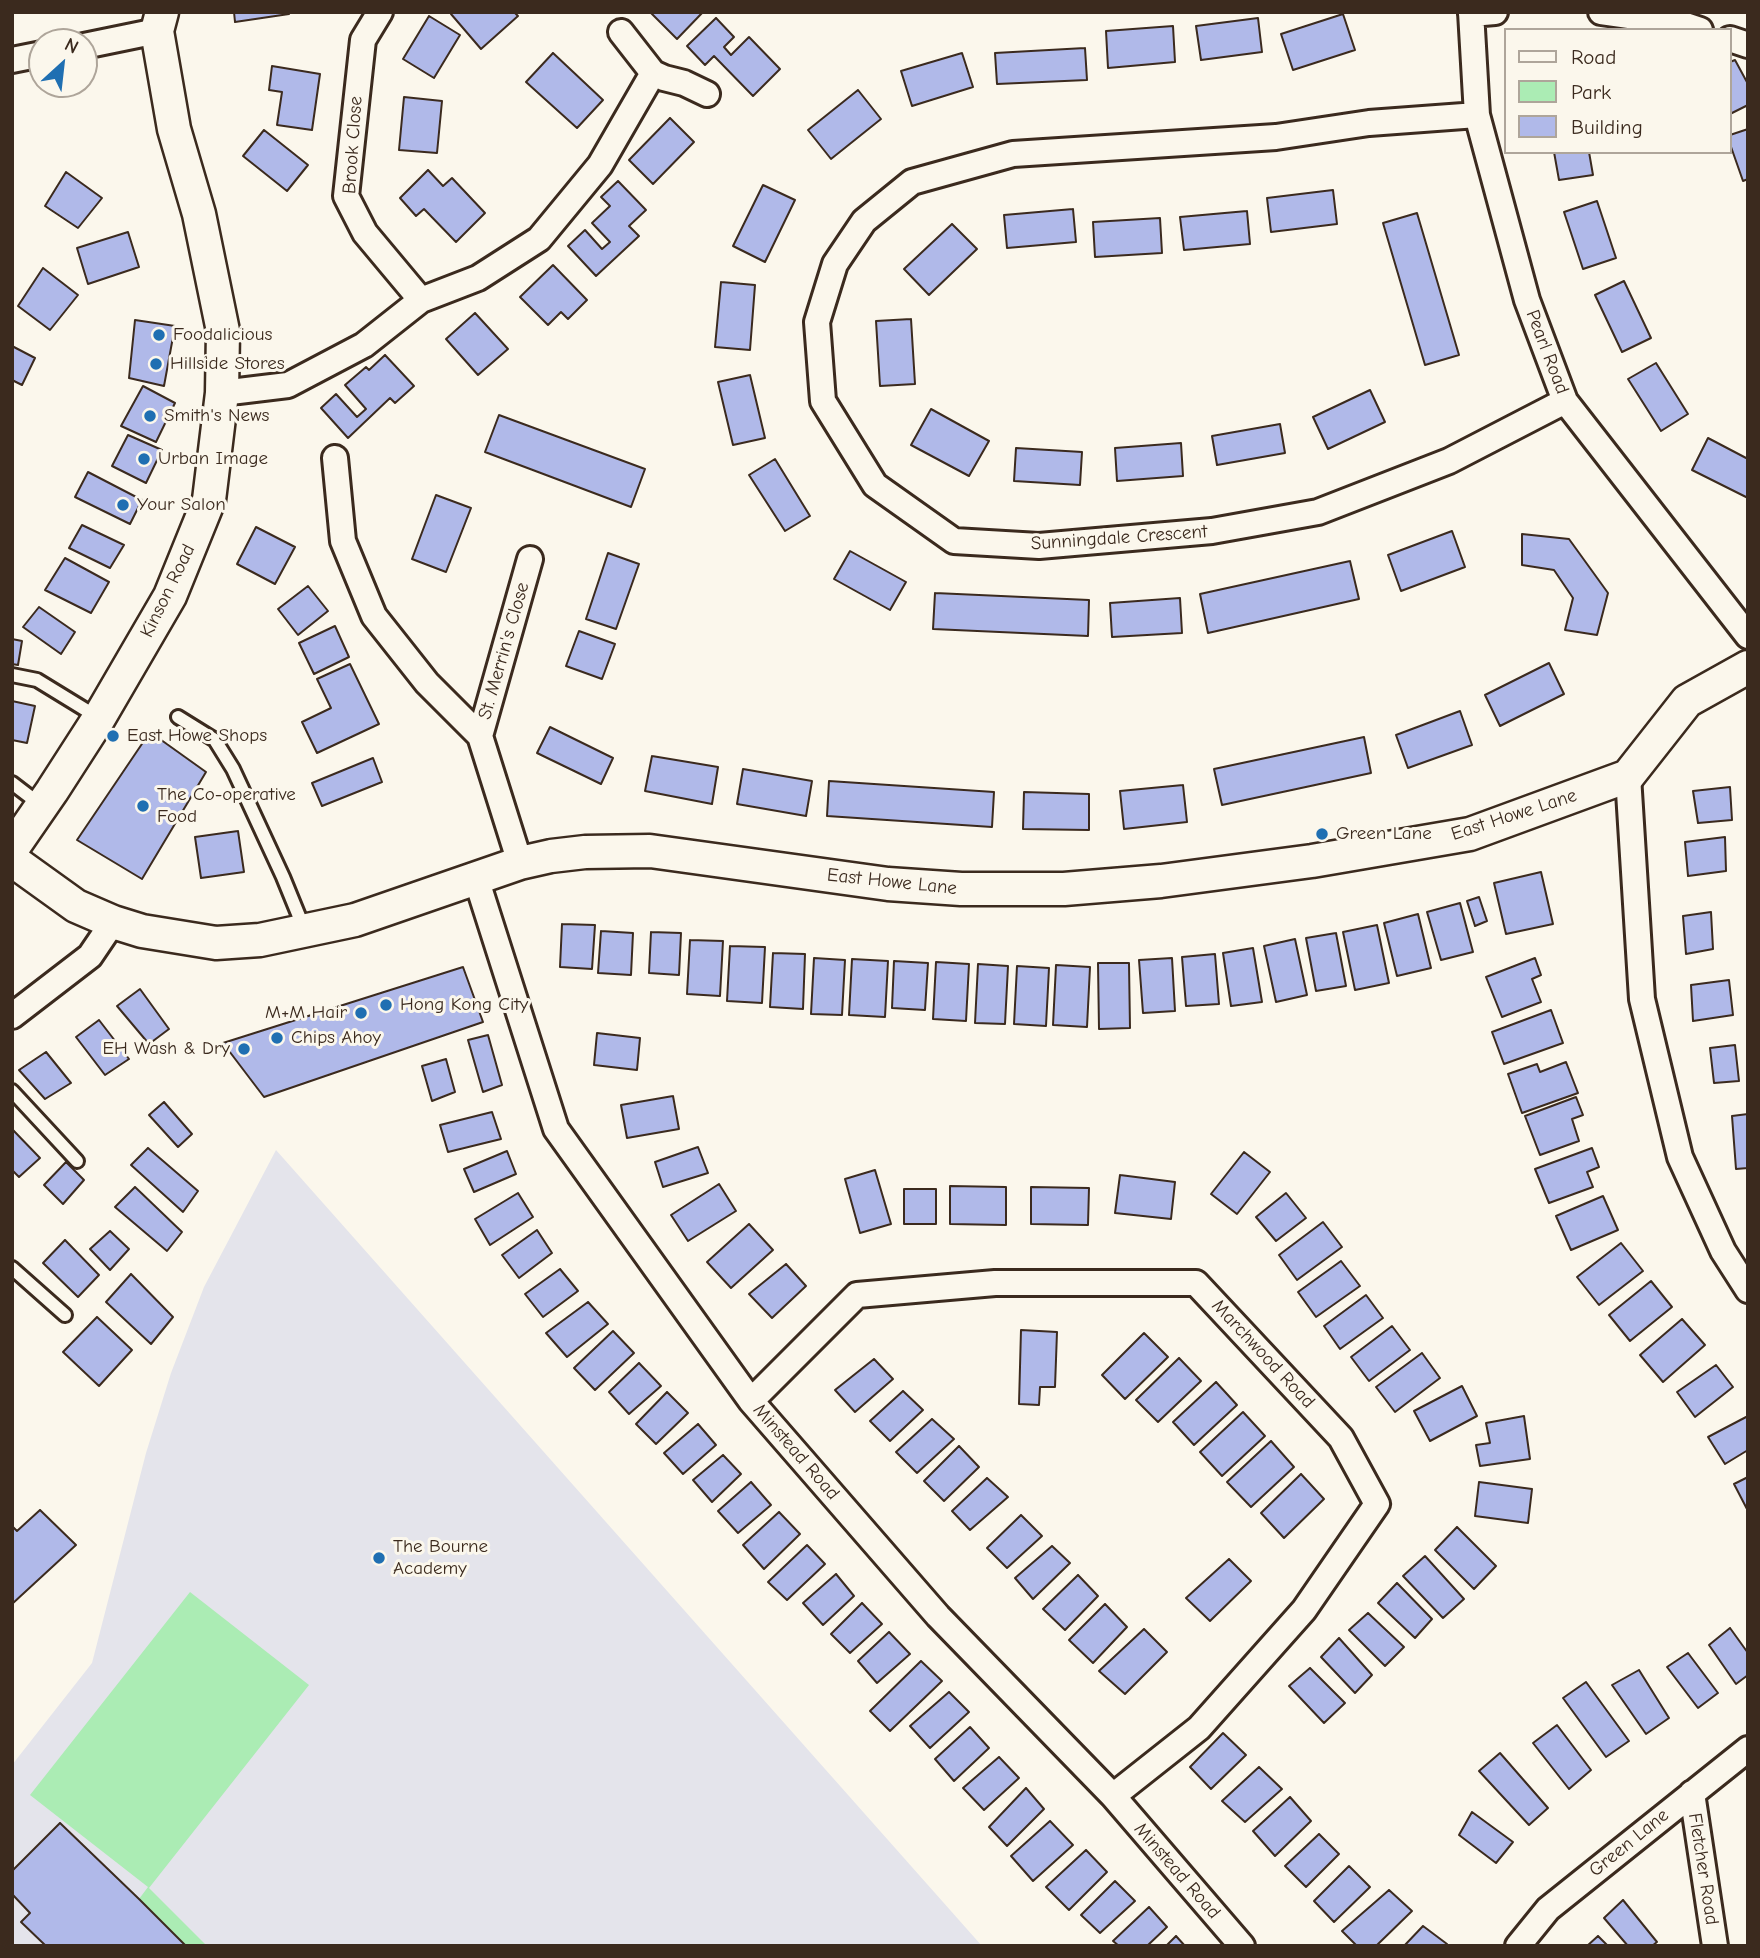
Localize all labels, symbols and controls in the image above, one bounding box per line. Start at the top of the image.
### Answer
north arrow [28,28,98,98]
legend [1504,28,1732,154]
text: N [61,33,82,59]
text: Road [1571,45,1616,69]
text: Park [1571,80,1611,104]
street label: Brook Close [338,95,368,195]
text: Building [1571,115,1643,139]
street label: Pearl Road [1521,307,1573,397]
place label: Foodalicious [173,324,272,346]
marker: Foodalicious [151,327,167,343]
place label: Hillside Stores [170,353,285,375]
marker: Hillside Stores [148,356,164,372]
place label: Smith's News [164,405,269,427]
marker: Smith's News [142,408,158,424]
place label: Urban Image [158,448,268,470]
marker: Urban Image [136,451,152,467]
place label: Your Salon [137,494,226,516]
marker: Your Salon [115,497,131,513]
street label: Sunningdale Crescent [1030,520,1208,556]
street label: Kinson Road [136,541,200,641]
street label: St. Merrin's Close [474,580,534,722]
place label: East Howe Shops [127,725,267,747]
marker: East Howe Shops [105,728,121,744]
place label: The Co-operative Food [157,784,296,828]
street label: East Howe Lane [1448,784,1580,846]
marker: The Co-operative Food [135,798,151,814]
place label: Green Lane [1336,823,1432,845]
marker: Green Lane [1314,826,1330,842]
street label: East Howe Lane [826,864,958,900]
place label: Hong Kong City [400,994,528,1016]
marker: Hong Kong City [378,997,394,1013]
place label: M+M Hair [265,1002,347,1024]
marker: M+M Hair [353,1005,369,1021]
place label: Chips Ahoy [291,1027,381,1049]
marker: Chips Ahoy [269,1030,285,1046]
place label: EH Wash & Dry [102,1038,230,1060]
marker: EH Wash & Dry [236,1041,252,1057]
street label: Marchwood Road [1207,1295,1319,1413]
street label: Minstead Road [748,1399,844,1505]
place label: The Bourne Academy [393,1536,488,1580]
marker: The Bourne Academy [371,1550,387,1566]
street label: Green Lane [1585,1804,1673,1882]
street label: Fletcher Road [1683,1811,1723,1927]
street label: Minstead Road [1129,1818,1225,1924]

